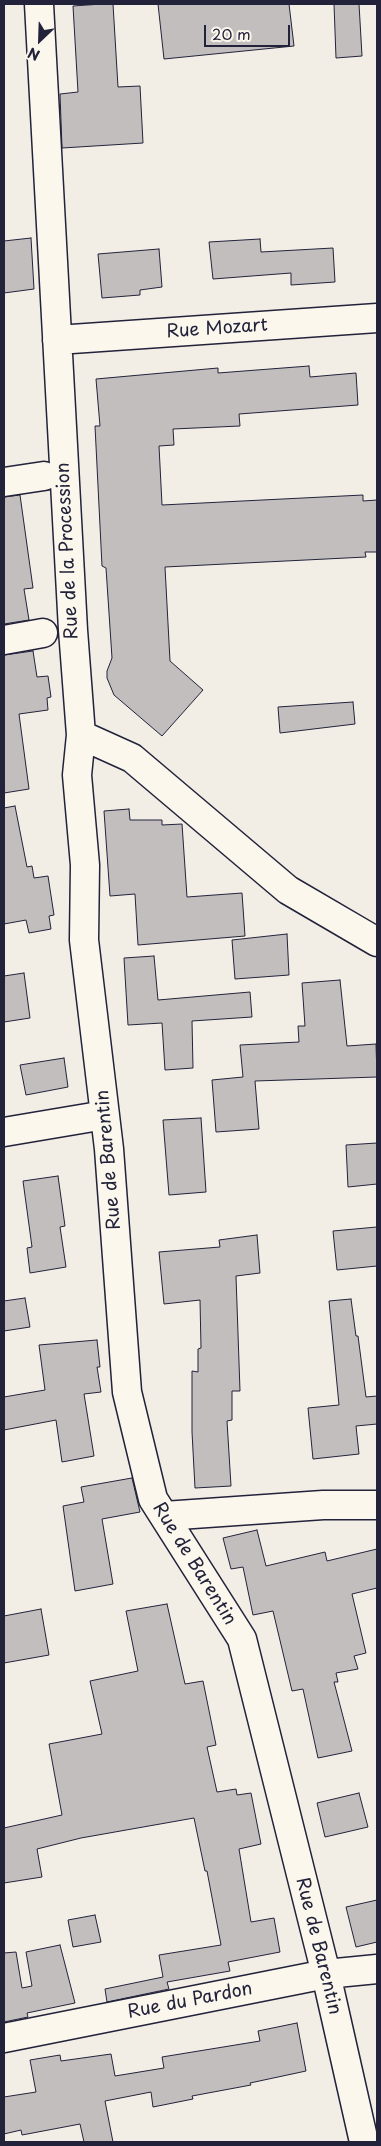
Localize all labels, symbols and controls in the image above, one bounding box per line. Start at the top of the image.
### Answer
north arrow [15,15,65,65]
scale bar [206,15,292,47]
text: 20 m [212,22,251,45]
text: N [24,42,43,66]
street label: Rue Mozart [166,315,268,343]
street label: Rue de la Procession [53,462,83,640]
street label: Rue de Barentin [92,1089,126,1231]
street label: Rue de Barentin [148,1499,240,1629]
street label: Rue de Barentin [291,1875,345,2017]
street label: Rue du Pardon [126,1978,254,2024]

